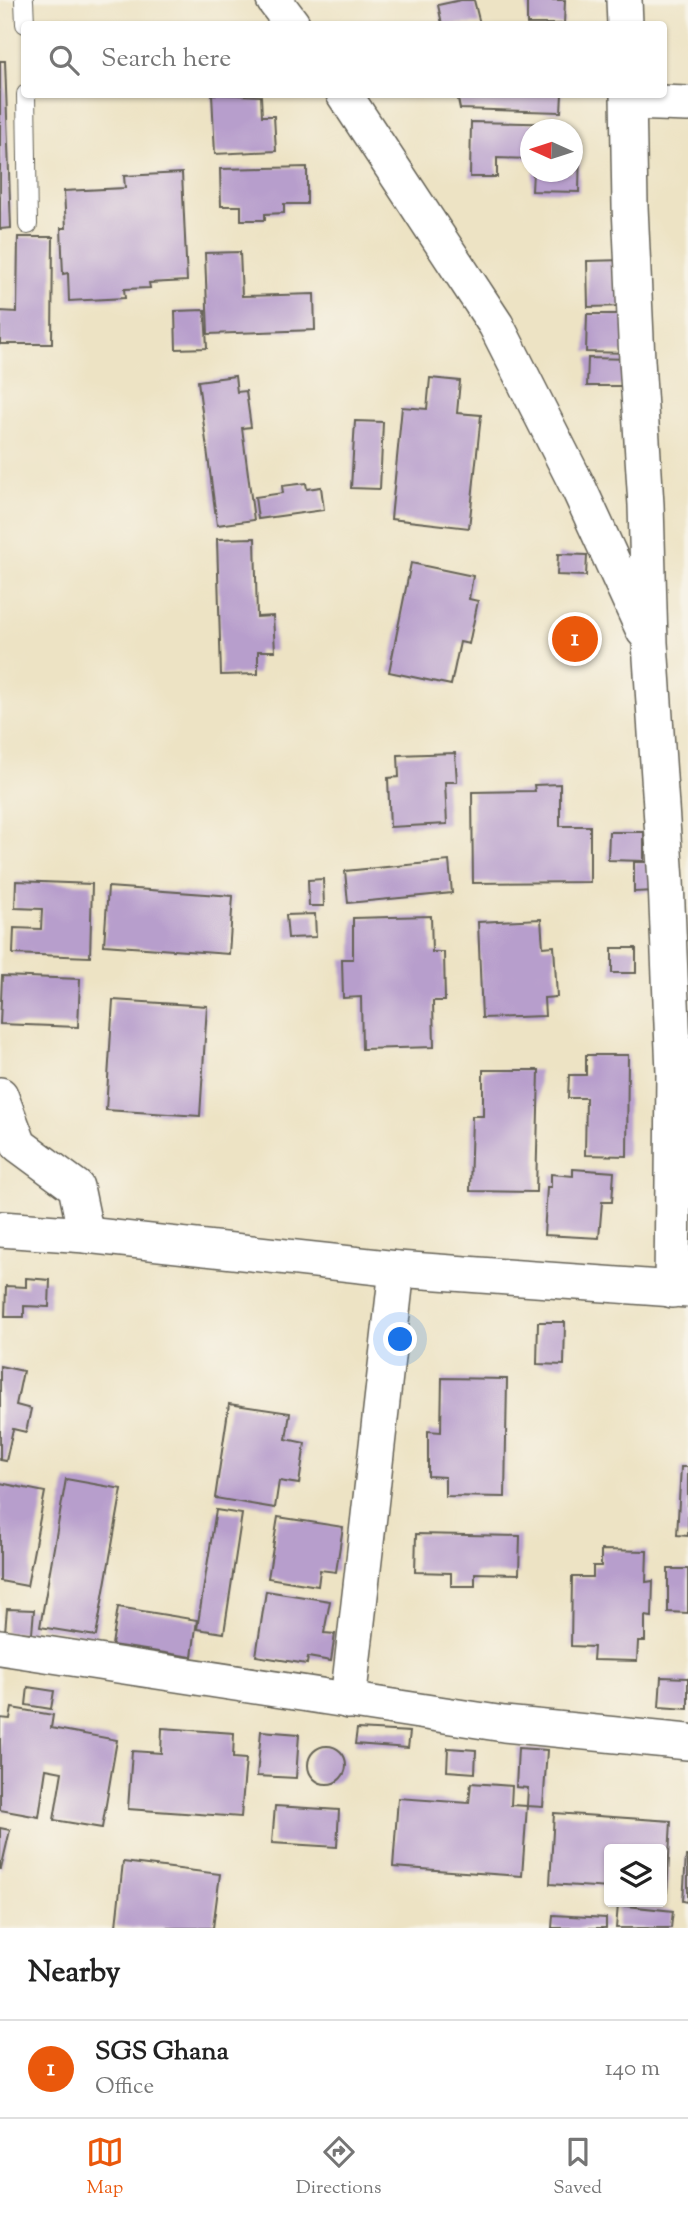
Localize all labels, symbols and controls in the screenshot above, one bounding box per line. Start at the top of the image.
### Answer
search box [21,21,667,98]
icon: search [45,41,83,79]
text: Search here [101,41,231,78]
north arrow [520,119,583,182]
pin: 1 [552,613,598,665]
your location [383,1322,417,1356]
map controls [604,1844,667,1907]
button: layers [604,1844,667,1907]
text: Nearby [28,1952,120,1995]
text: SGS Ghana [95,2034,229,2071]
text: 1 [47,2053,55,2086]
text: 140 m [605,2053,660,2086]
text: Office [95,2071,154,2104]
tab: Map [86,2133,124,2202]
tab: Directions [296,2133,381,2202]
tab: Saved [553,2133,602,2202]

